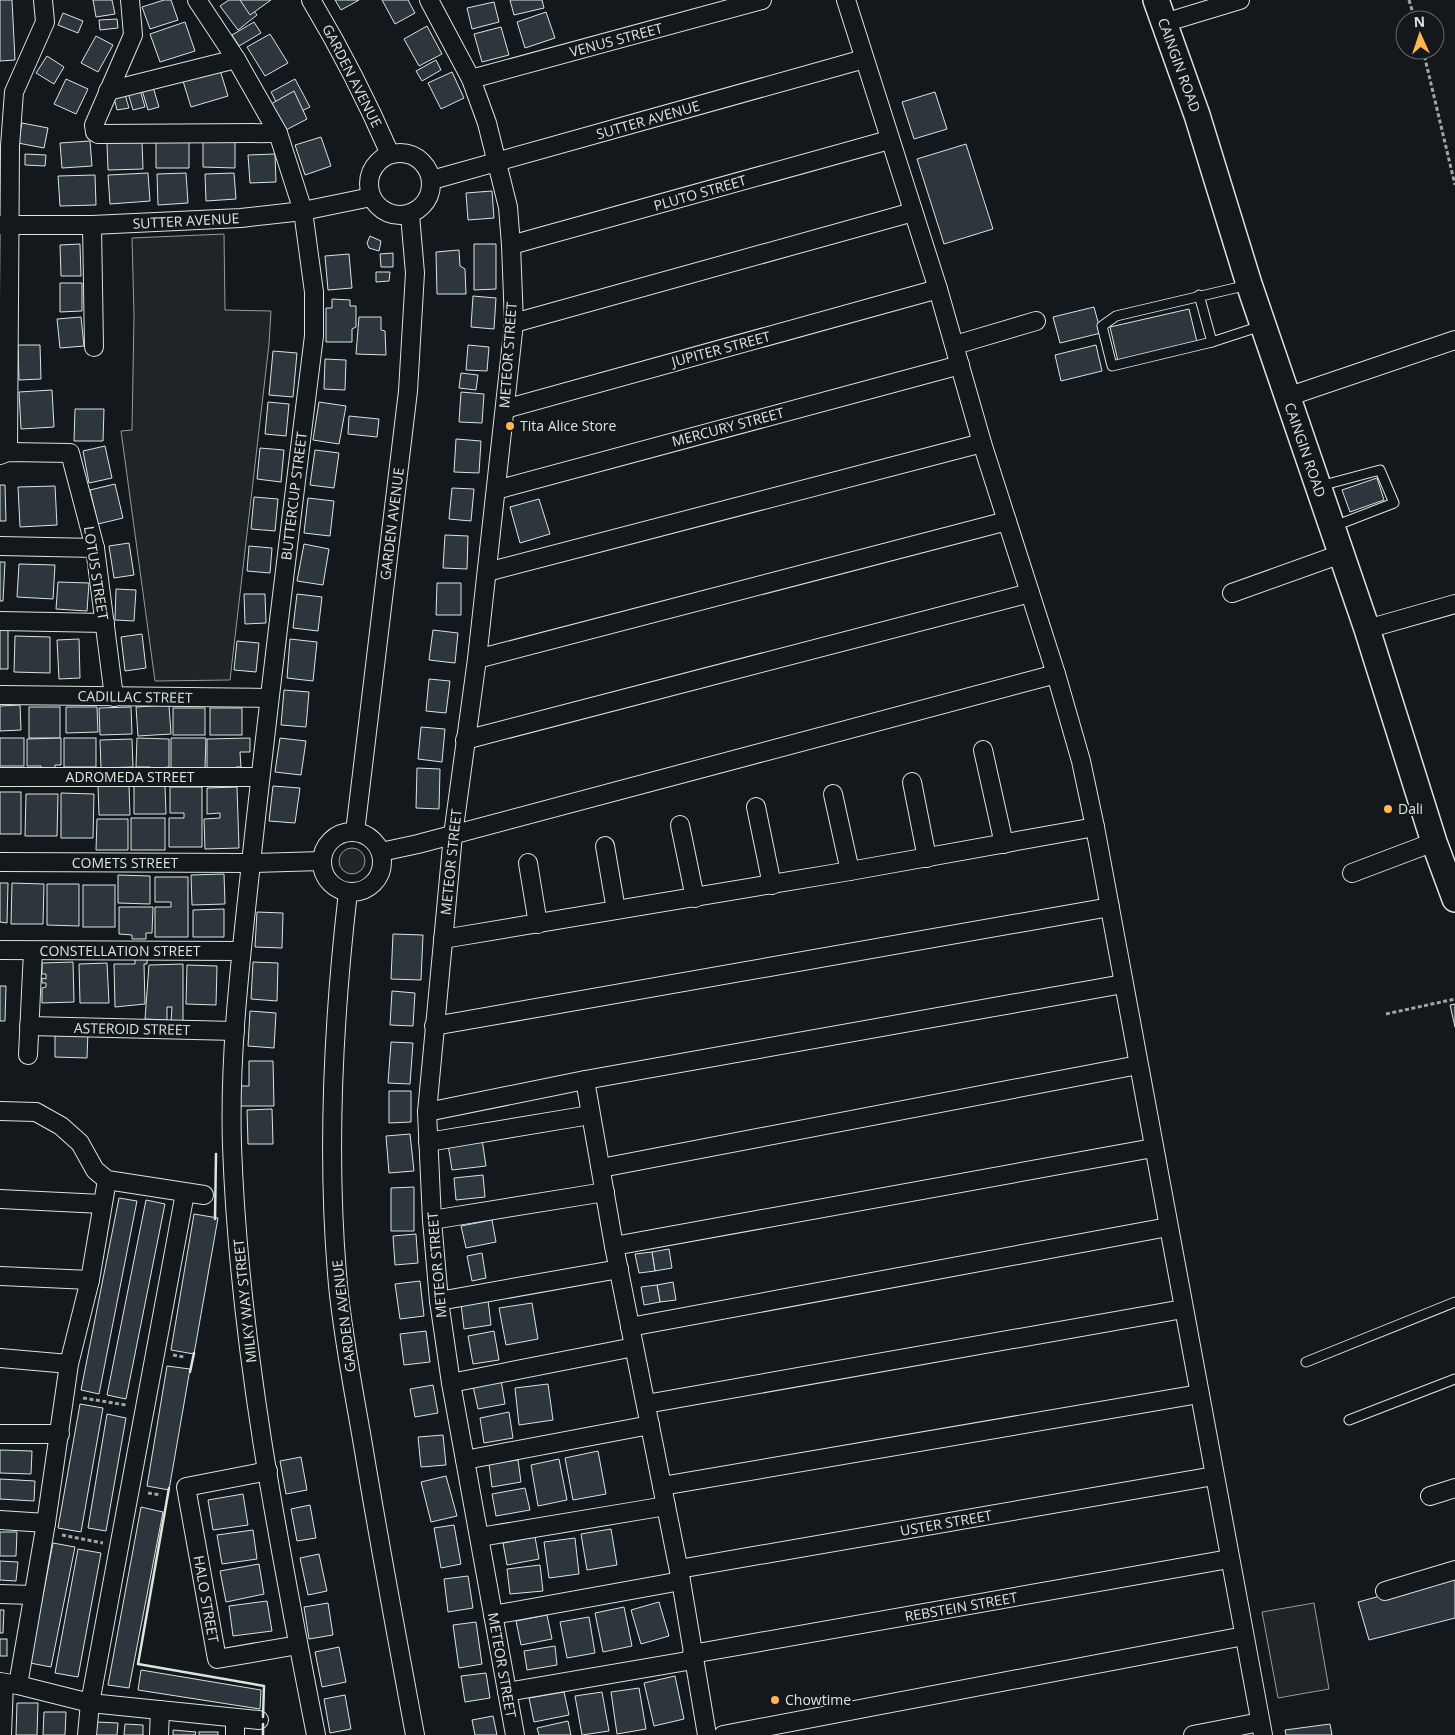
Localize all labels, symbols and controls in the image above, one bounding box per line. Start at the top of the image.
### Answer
north arrow [1395,10,1445,60]
text: N [1413,12,1425,31]
street label: CAINGIN ROAD [1154,15,1205,115]
street label: VENUS STREET [567,18,665,61]
street label: GARDEN AVENUE [318,21,387,131]
street label: SUTTER AVENUE [594,96,702,143]
street label: PLUTO STREET [651,170,749,215]
street label: SUTTER AVENUE [132,208,240,233]
street label: METEOR STREET [494,301,521,409]
street label: JUPITER STREET [668,326,773,371]
street label: CAINGIN ROAD [1280,400,1331,500]
street label: MERCURY STREET [670,402,786,451]
place label: Tita Alice Store [520,416,617,435]
marker: Tita Alice Store [504,420,516,432]
street label: BUTTERCUP STREET [276,430,311,561]
street label: GARDEN AVENUE [375,467,408,581]
street label: LOTUS STREET [80,525,113,621]
street label: CADILLAC STREET [77,686,193,707]
street label: ADROMEDA STREET [66,767,195,786]
place label: Dali [1398,799,1423,818]
marker: Dali [1382,803,1394,815]
street label: METEOR STREET [435,808,466,916]
street label: COMETS STREET [72,853,178,872]
street label: CONSTELLATION STREET [40,941,201,960]
street label: ASTEROID STREET [74,1018,191,1039]
street label: METEOR STREET [422,1211,451,1319]
street label: MILKY WAY STREET [229,1238,260,1364]
street label: GARDEN AVENUE [327,1259,360,1373]
street label: USTER STREET [898,1505,994,1540]
street label: HALO STREET [189,1554,224,1644]
street label: REBSTEIN STREET [903,1587,1019,1626]
street label: METEOR STREET [484,1611,521,1719]
place label: Chowtime [785,1690,851,1709]
marker: Chowtime [769,1694,781,1706]

